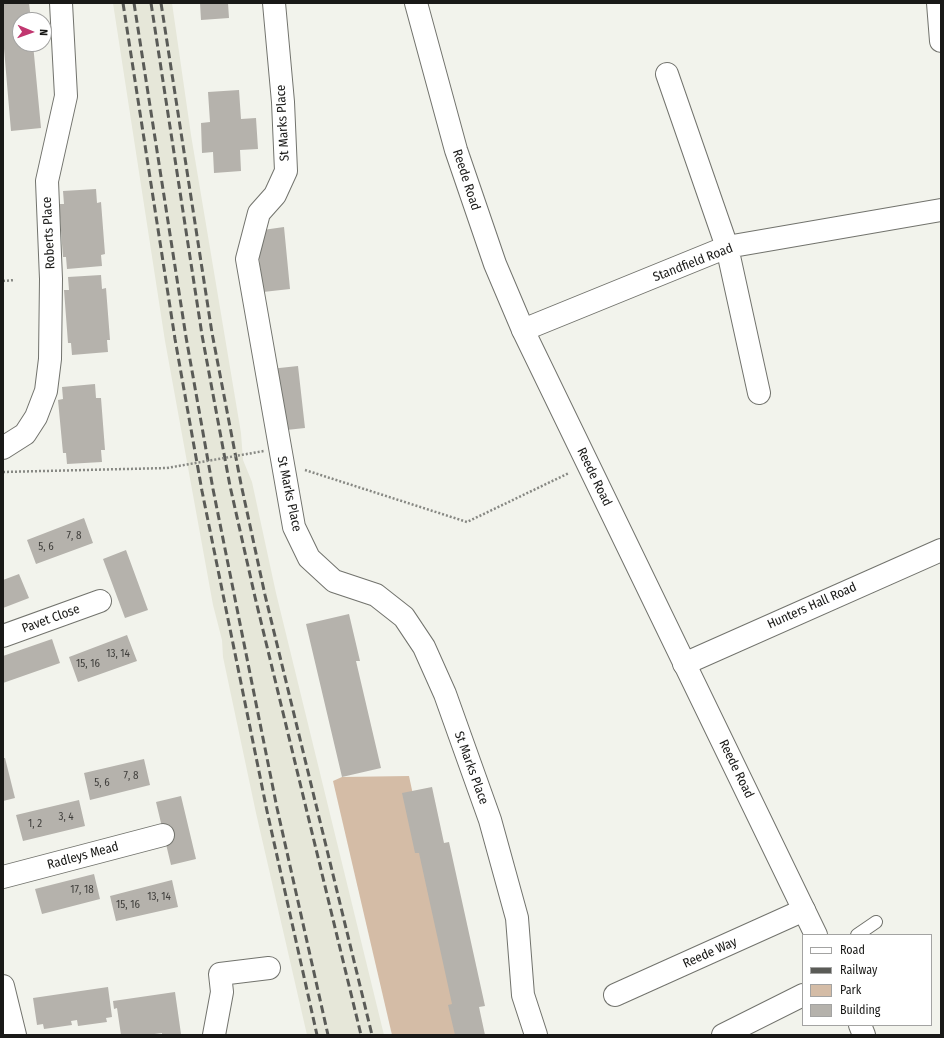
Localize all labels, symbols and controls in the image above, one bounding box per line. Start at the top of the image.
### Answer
north arrow [12,12,52,52]
text: N [37,29,50,36]
street label: St Marks Place [273,84,293,162]
street label: Reede Road [449,148,483,212]
street label: Roberts Place [39,196,59,270]
street label: Standfield Road [651,241,735,285]
street label: Reede Road [573,445,615,509]
street label: St Marks Place [273,455,305,533]
house number: 7, 8 [67,529,81,543]
house number: 5, 6 [38,540,54,554]
street label: Hunters Hall Road [765,579,859,633]
street label: Pavet Close [20,601,82,637]
house number: 13, 14 [106,647,130,661]
house number: 15, 16 [76,657,100,671]
street label: St Marks Place [451,729,491,807]
street label: Reede Road [715,737,757,801]
house number: 7, 8 [124,769,138,783]
house number: 5, 6 [94,776,110,790]
house number: 3, 4 [58,810,74,824]
house number: 1, 2 [28,817,42,831]
street label: Radleys Mead [46,839,120,873]
house number: 17, 18 [70,883,94,897]
house number: 13, 14 [147,890,171,904]
house number: 15, 16 [116,898,140,912]
street label: Reede Way [681,934,739,972]
legend [802,934,932,1026]
text: Road [840,943,865,957]
text: Railway [840,963,877,977]
text: Park [840,983,861,997]
text: Building [840,1003,880,1017]

